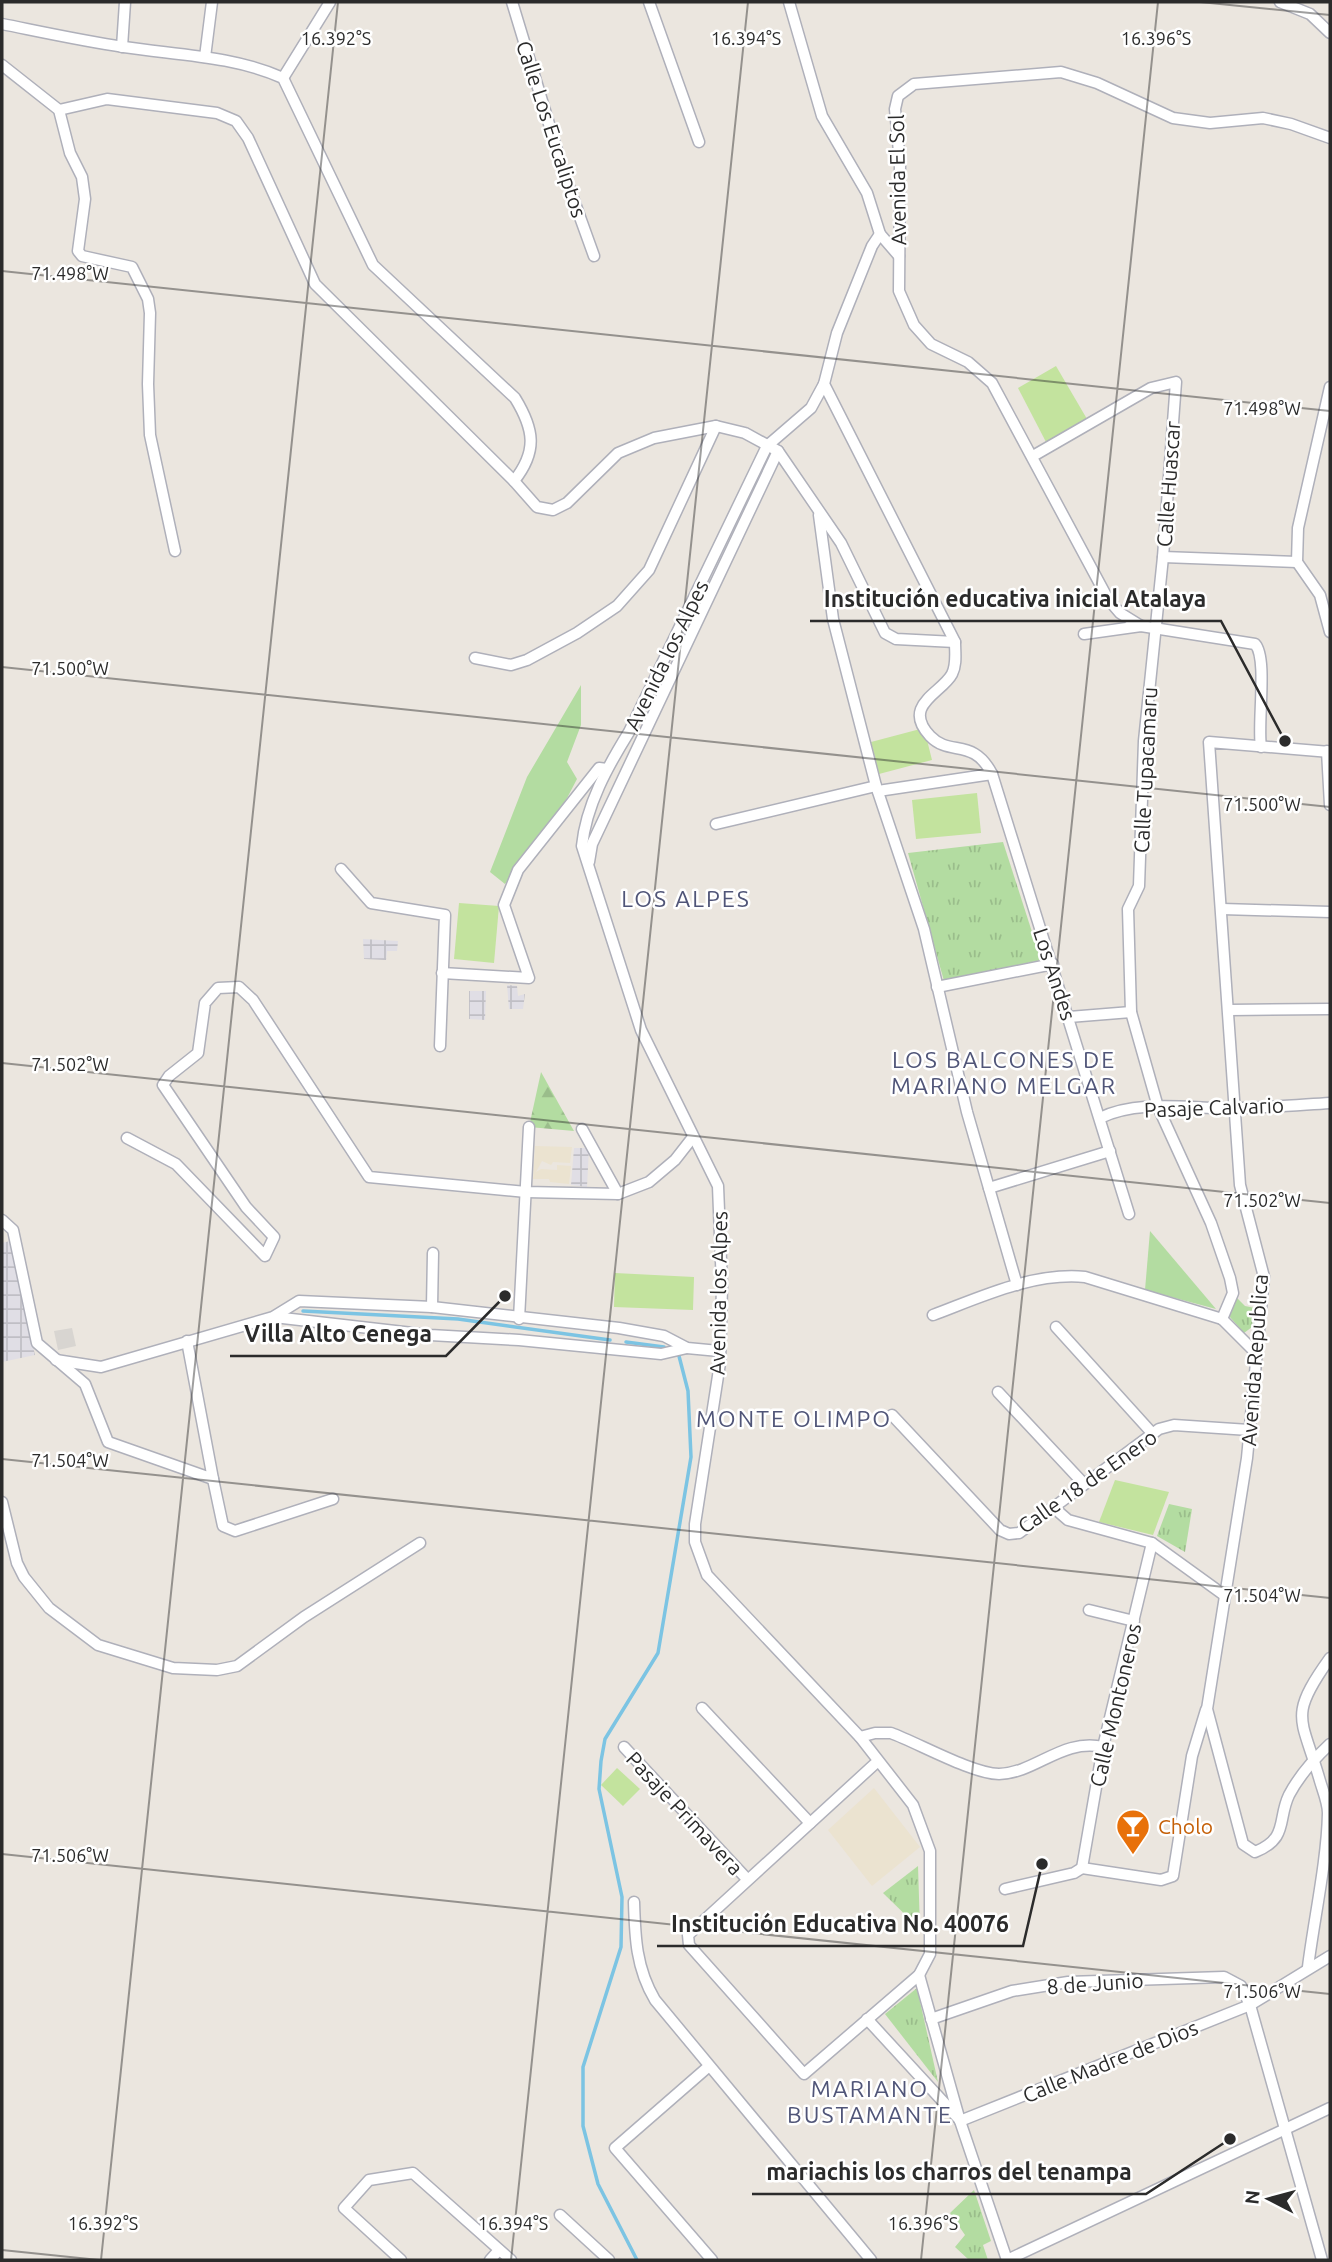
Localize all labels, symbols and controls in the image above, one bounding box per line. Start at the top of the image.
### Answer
text: 16.392°S [301,28,371,48]
text: 16.394°S [711,28,781,48]
text: 16.396°S [1121,28,1191,48]
street label: Calle Los Eucaliptos [512,37,592,221]
street label: Avenida El Sol [884,114,910,246]
text: 71.498°W [31,263,109,283]
text: 71.498°W [1223,398,1301,418]
street label: Calle Huascar [1152,420,1184,548]
street label: Avenida los Alpes [619,576,713,734]
callout: Institución educativa inicial Atalaya [810,577,1221,621]
text: Institución educativa inicial Atalaya [824,586,1206,611]
text: 71.500°W [31,658,109,678]
street label: Calle Tupacamaru [1129,686,1161,854]
text: 71.500°W [1223,794,1301,814]
district label: LOS ALPES [621,886,751,911]
street label: Los Andes [1029,925,1081,1023]
district label: LOS BALCONES DE MARIANO MELGAR [891,1047,1117,1098]
text: 71.502°W [31,1054,109,1074]
street label: Pasaje Calvario [1144,1093,1284,1121]
text: 71.502°W [1223,1190,1301,1210]
street label: Avenida los Alpes [705,1211,731,1375]
street label: Avenida Republica [1236,1273,1272,1447]
callout: Villa Alto Cenega [230,1312,446,1356]
text: Villa Alto Cenega [244,1321,432,1346]
district label: MONTE OLIMPO [696,1406,892,1431]
street label: Calle 18 de Enero [1013,1424,1161,1538]
text: 71.504°W [31,1450,109,1470]
text: 71.504°W [1223,1585,1301,1605]
street label: Calle Montoneros [1085,1621,1145,1789]
street label: Pasaje Primavera [622,1746,748,1880]
bar icon: Cholo [1114,1807,1152,1856]
place label: Cholo [1158,1814,1213,1838]
text: 71.506°W [31,1845,109,1865]
callout: Institución Educativa No. 40076 [657,1902,1023,1946]
text: Institución Educativa No. 40076 [671,1911,1009,1936]
street label: 8 de Junio [1046,1968,1144,1998]
text: 71.506°W [1223,1981,1301,2001]
street label: Calle Madre de Dios [1019,2015,1201,2107]
district label: MARIANO BUSTAMANTE [787,2076,953,2127]
callout: mariachis los charros del tenampa [752,2150,1146,2194]
text: mariachis los charros del tenampa [766,2159,1132,2184]
north arrow [1234,2164,1304,2234]
text: N [1240,2189,1264,2205]
text: 16.392°S [68,2213,138,2233]
text: 16.394°S [478,2213,548,2233]
text: 16.396°S [888,2213,958,2233]

